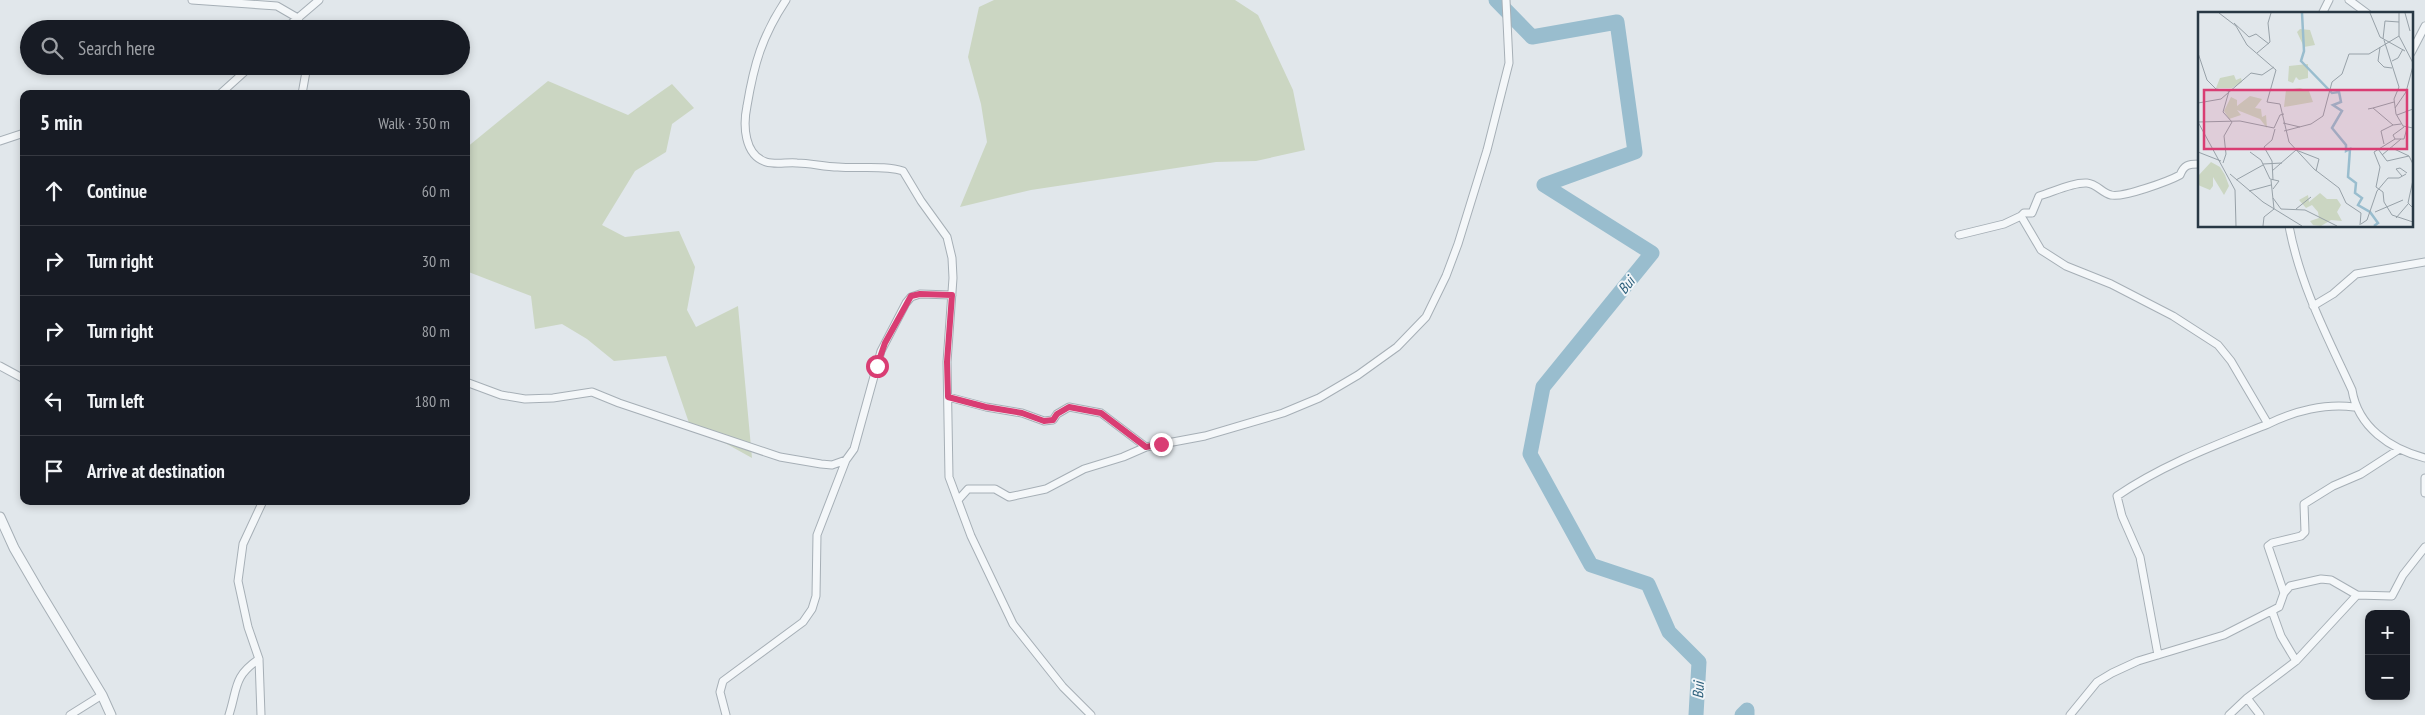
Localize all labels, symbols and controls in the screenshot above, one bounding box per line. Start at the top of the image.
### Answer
inset map [2198,12,2412,228]
search box [20,20,470,75]
icon: search [38,34,66,62]
text: Search here [78,36,155,60]
text: 5 min [40,109,82,136]
text: Walk · 350 m [378,113,450,133]
icon: ahead [40,177,68,205]
text: Continue [87,179,147,203]
text: 60 m [422,181,450,201]
icon: right [40,247,68,275]
text: Turn right [87,249,153,273]
text: 30 m [422,251,450,271]
water label: Bui [1613,271,1640,298]
icon: right [40,317,68,345]
text: Turn right [87,319,153,343]
text: 80 m [422,321,450,341]
route start [866,355,889,378]
icon: left [40,387,68,415]
text: Turn left [87,389,144,413]
text: 180 m [415,391,450,411]
route end [1150,433,1173,456]
icon: arrive [40,457,68,485]
text: Arrive at destination [87,459,225,483]
map controls [2365,610,2410,700]
button: + [2365,610,2410,655]
button: − [2365,655,2410,700]
water label: Bui [1688,679,1708,699]

